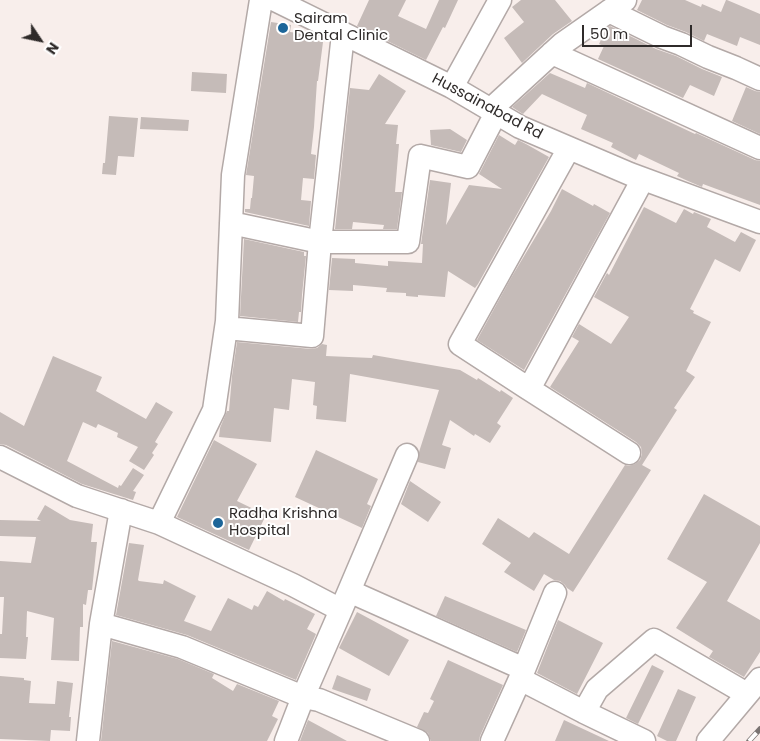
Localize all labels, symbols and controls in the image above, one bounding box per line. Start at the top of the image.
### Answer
place label: Sairam Dental Clinic [294,10,388,45]
north arrow [15,15,65,65]
scale bar [585,15,695,47]
marker: Sairam Dental Clinic [276,21,290,35]
text: 50 m [590,23,628,44]
text: N [41,38,64,58]
street label: Hussainabad Rd [429,70,545,144]
place label: Radha Krishna Hospital [229,505,338,540]
marker: Radha Krishna Hospital [211,516,225,530]

